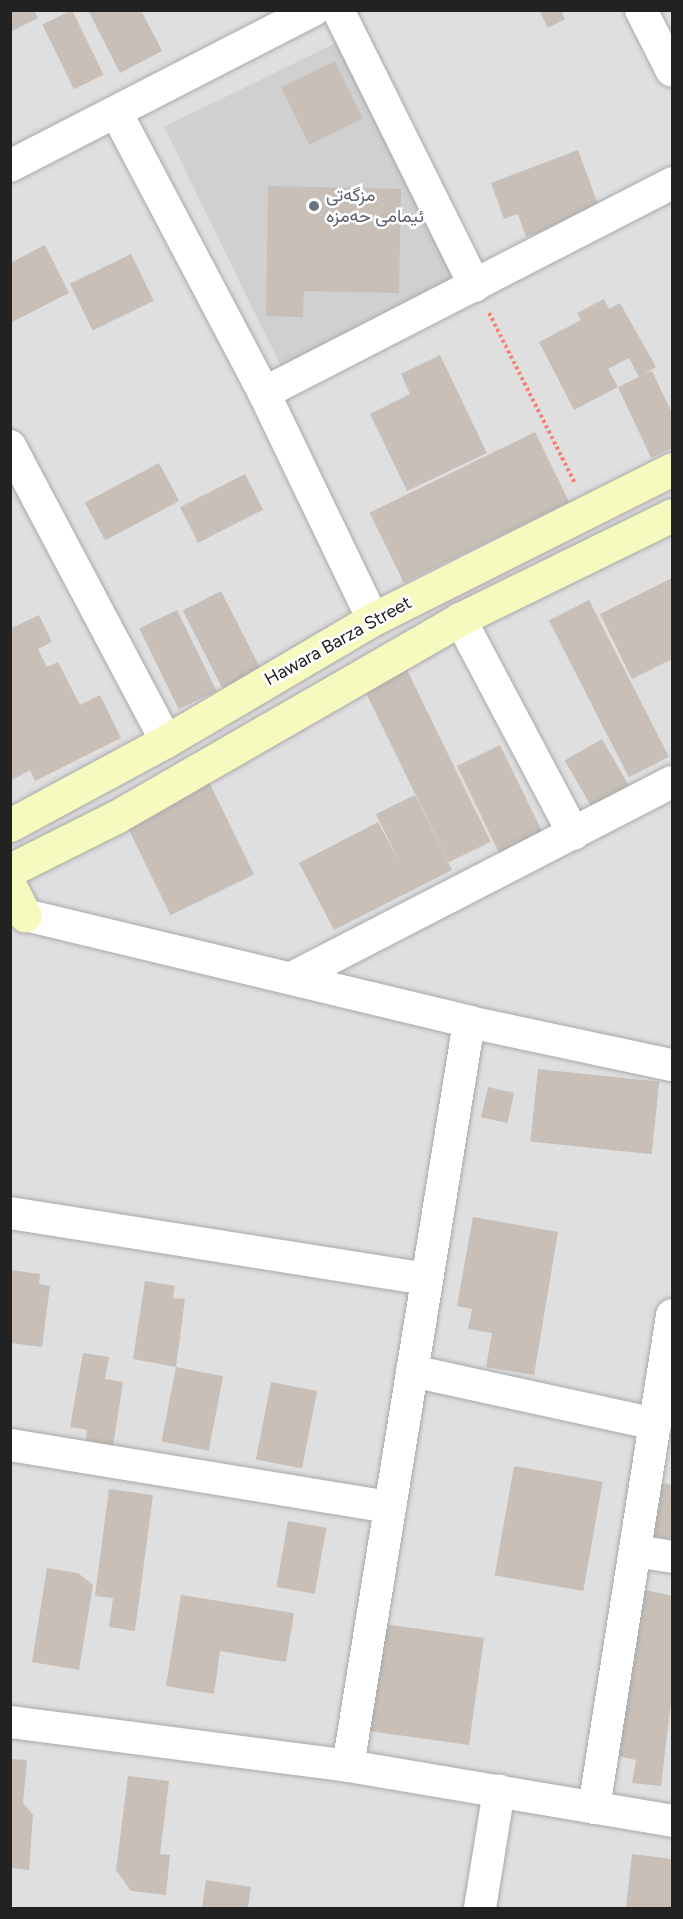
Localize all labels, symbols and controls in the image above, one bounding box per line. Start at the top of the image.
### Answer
place label: مزگەتی ئیمامی حەمزە [326,185,424,228]
marker: مزگەتی ئیمامی حەمزە [307,199,321,213]
street label: Hawara Barza Street [261,592,415,690]

